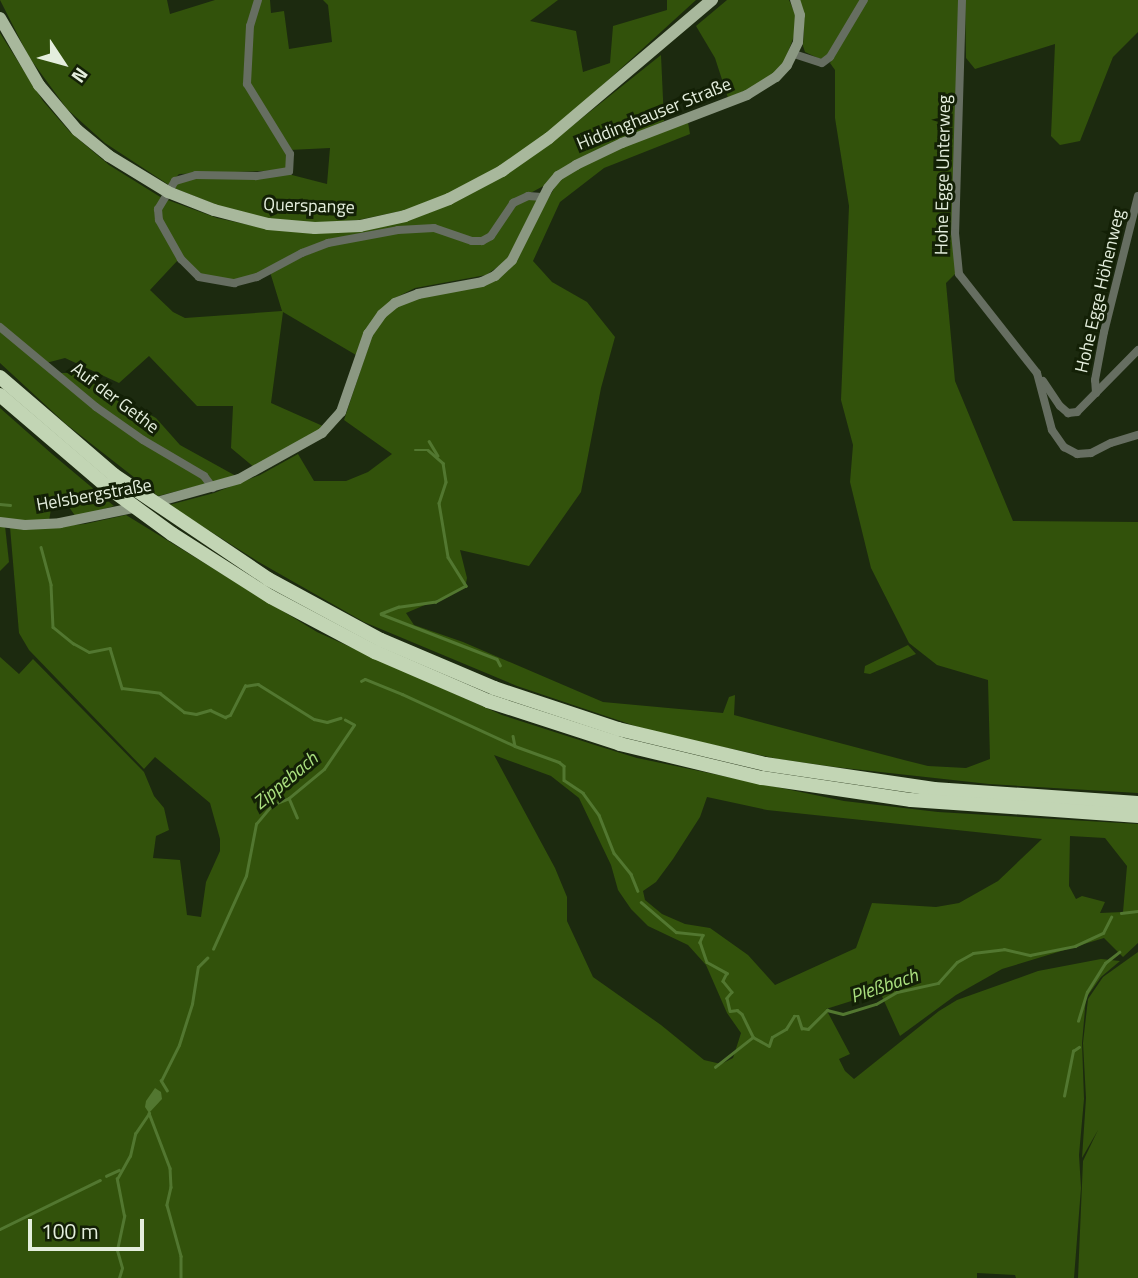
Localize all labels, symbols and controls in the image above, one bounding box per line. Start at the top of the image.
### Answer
north arrow [28,28,98,98]
text: N [65,62,96,89]
street label: Hiddinghauser Straße [574,73,734,155]
street label: Hohe Egge Unterweg [931,95,955,255]
street label: Querspange [263,194,355,218]
street label: Hohe Egge Höhenweg [1071,207,1129,375]
street label: Auf der Gethe [67,358,163,438]
street label: Helsbergstraße [35,474,153,516]
water label: Zippebach [248,746,322,814]
water label: Pleßbach [847,963,921,1007]
scale bar [32,1204,147,1248]
text: 100 m [41,1215,98,1247]

